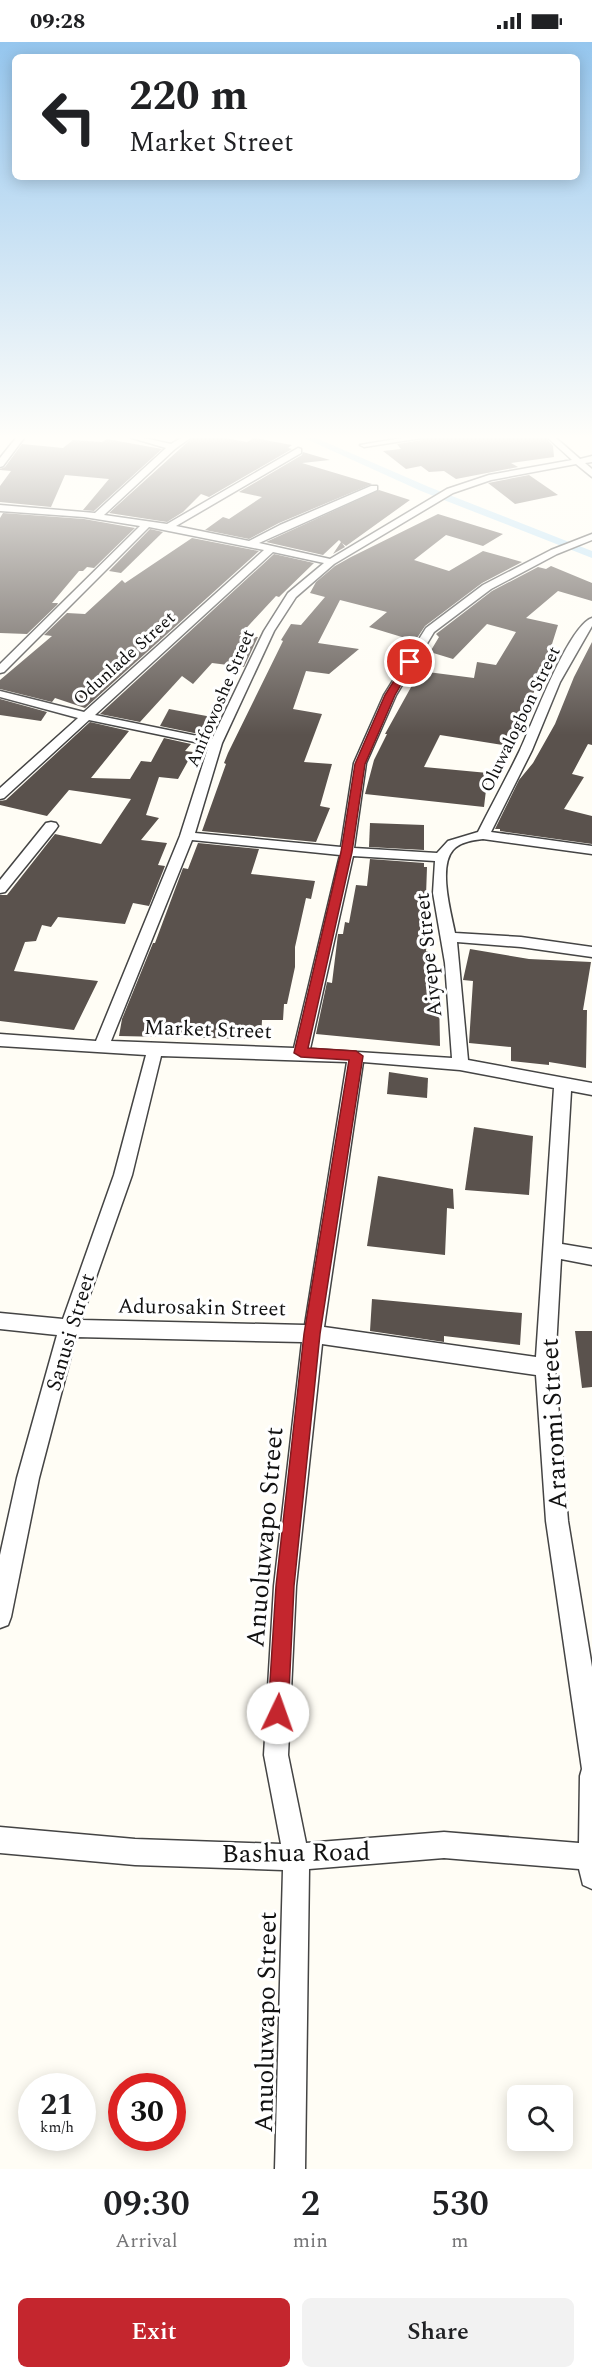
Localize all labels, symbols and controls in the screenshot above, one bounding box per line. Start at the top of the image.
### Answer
text: 09:28 [30,5,85,38]
text: 220 m [129,65,248,128]
icon: left [30,78,108,156]
text: Market Street [129,122,294,164]
street label: Odunlade Street [67,605,182,712]
street label: Anifowoshe Street [179,625,262,771]
pin [384,636,435,687]
street label: Oluwalogbon Street [473,642,567,797]
icon: arrive [393,645,426,678]
street label: Aiyepe Street [407,891,451,1019]
street label: Market Street [143,1012,272,1048]
street label: Sanusi Street [38,1269,104,1395]
street label: Adurosakin Street [118,1291,286,1325]
street label: Araromi Street [530,1337,578,1511]
street label: Anuoluwapo Street [235,1425,295,1649]
position arrow [246,1681,310,1745]
street label: Bashua Road [221,1832,371,1874]
street label: Anuoluwapo Street [244,1911,288,2133]
speed limit sign: 30 [108,2073,186,2151]
text: 21 [40,2082,74,2128]
map controls [507,2085,573,2151]
button: search [507,2085,573,2151]
text: km/h [40,2116,74,2139]
text: 09:30 [103,2177,190,2232]
text: 2 [301,2177,320,2232]
text: 530 [431,2177,489,2232]
text: Arrival [115,2226,178,2256]
text: min [293,2226,328,2256]
text: m [451,2226,469,2256]
button: Exit [18,2298,290,2367]
button: Share [302,2298,574,2367]

